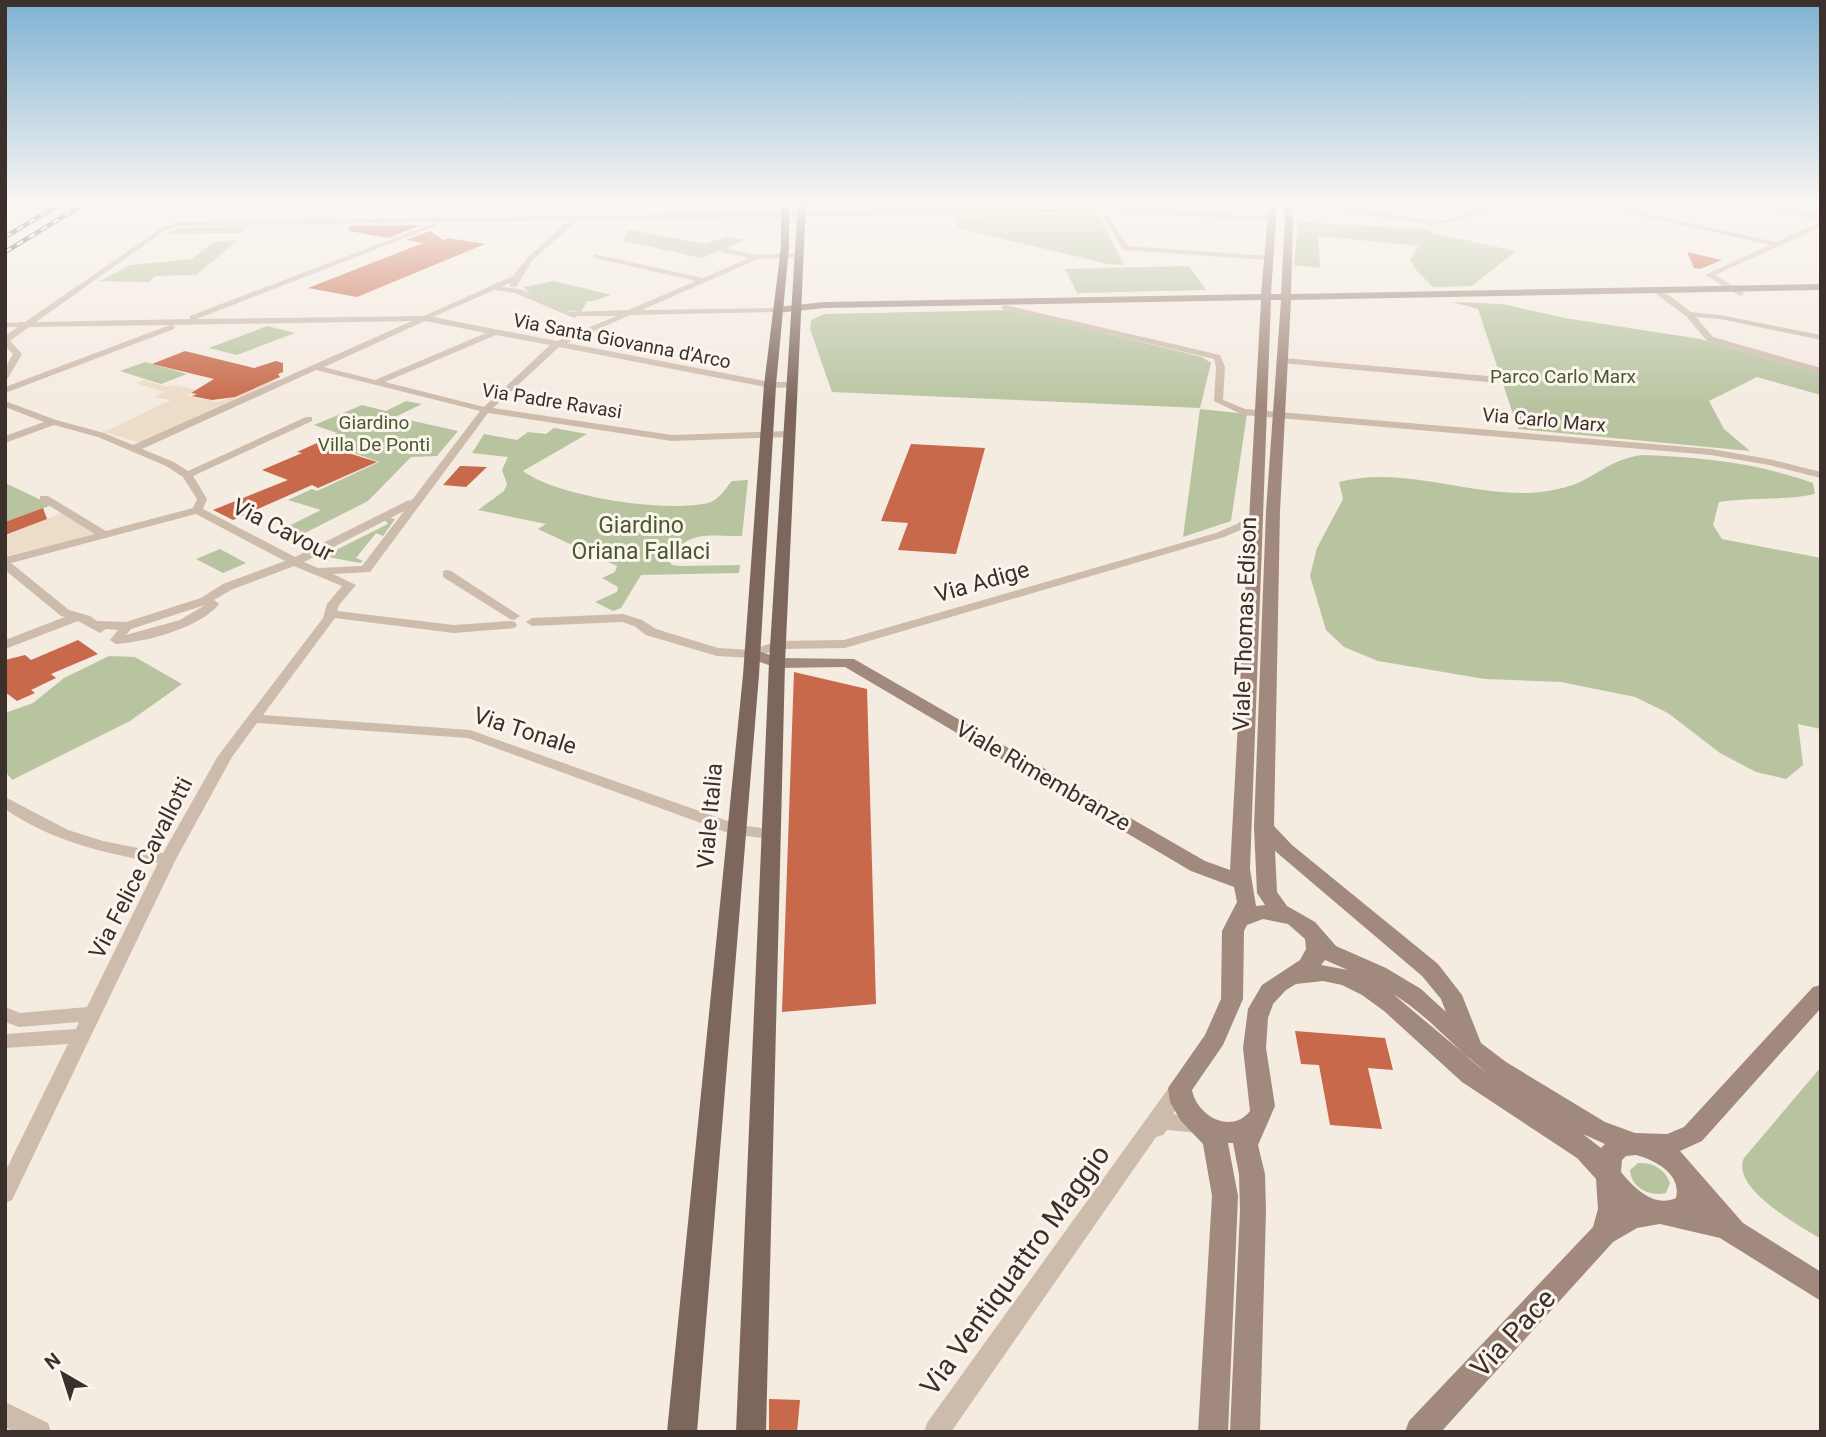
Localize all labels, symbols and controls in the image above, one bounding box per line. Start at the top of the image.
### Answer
street label: Via Santa Giovanna d'Arco [511,309,733,373]
park label: Parco Carlo Marx [1490,365,1637,388]
street label: Via Padre Ravasi [480,379,624,423]
street label: Via Carlo Marx [1481,403,1607,437]
park label: Giardino Villa De Ponti [318,411,430,456]
street label: Via Cavour [228,493,338,567]
park label: Giardino Oriana Fallaci [572,512,710,565]
street label: Viale Thomas Edison [1228,516,1262,732]
street label: Via Adige [932,556,1032,608]
street label: Via Tonale [470,702,580,760]
street label: Viale Rimembranze [951,715,1135,837]
street label: Viale Italia [692,762,728,870]
street label: Via Felice Cavallotti [84,773,198,963]
street label: Via Ventiquattro Maggio [913,1138,1117,1402]
street label: Via Pace [1464,1282,1562,1384]
north arrow [28,1339,98,1409]
text: N [40,1348,65,1374]

